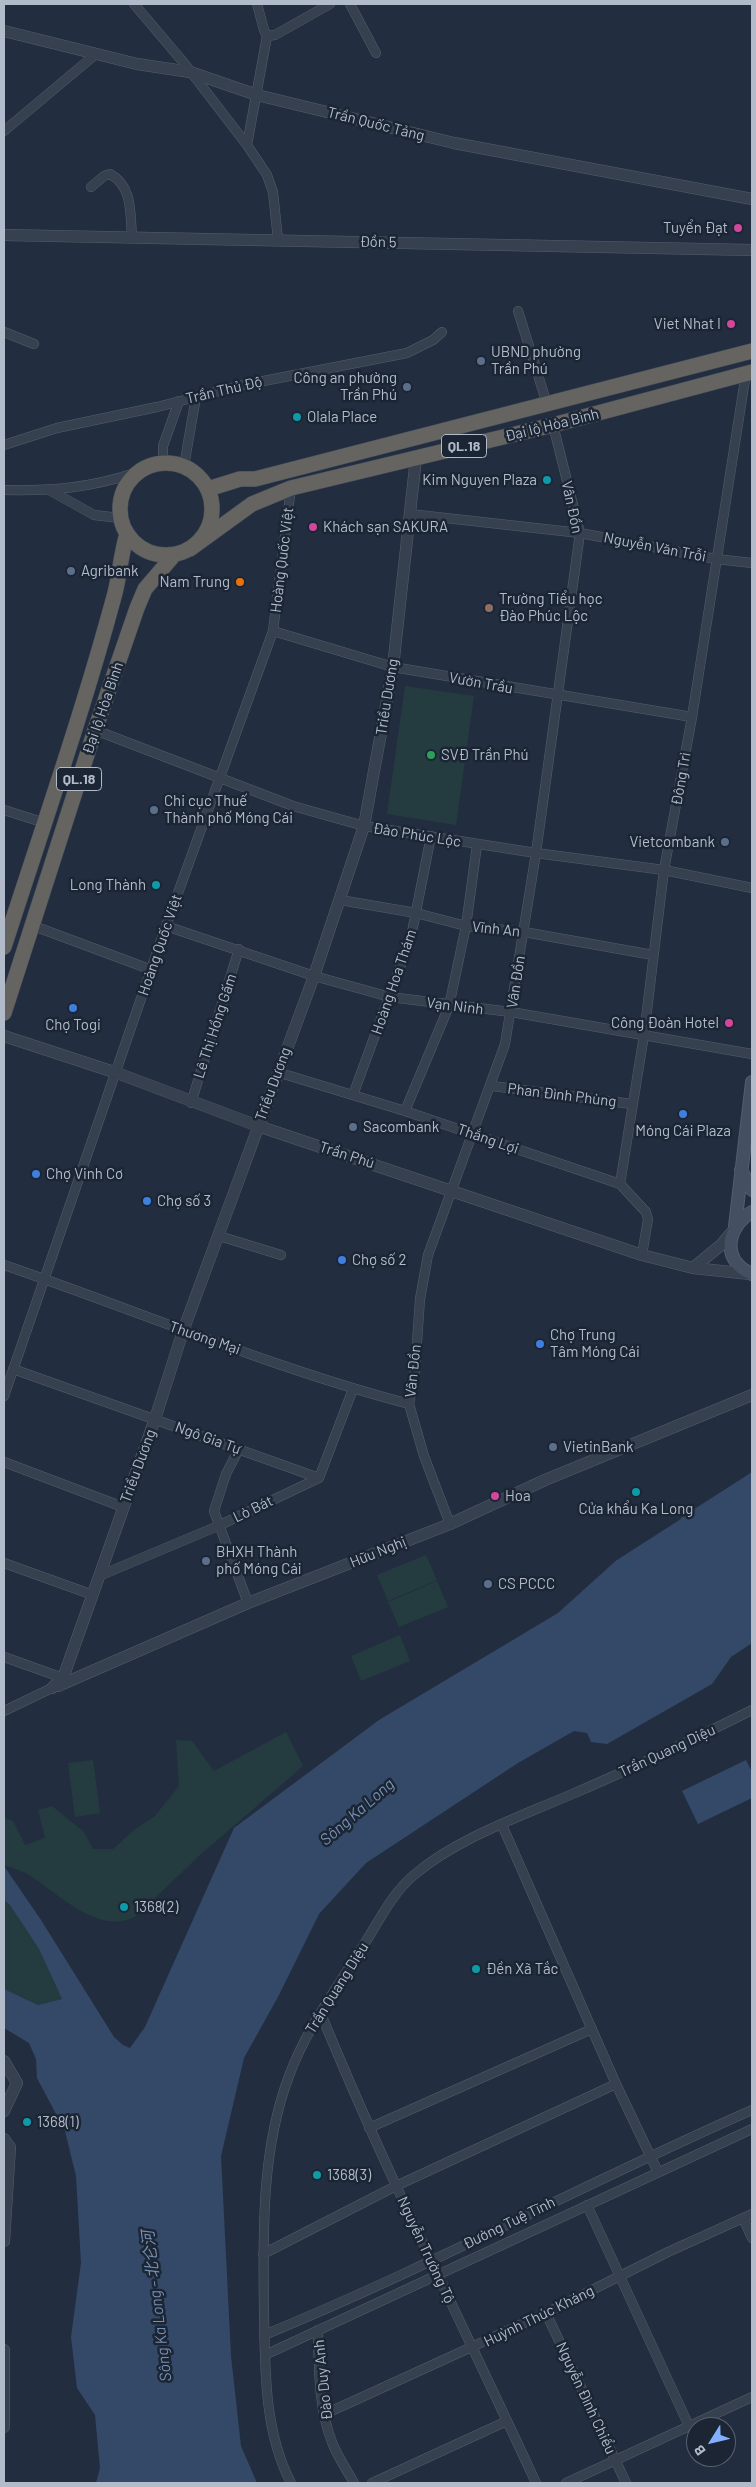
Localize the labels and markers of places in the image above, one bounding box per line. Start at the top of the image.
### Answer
place label: Tuyển Đạt [663,219,728,237]
marker: Tuyển Đạt [732,222,744,234]
place label: Viet Nhat I [654,315,721,333]
marker: Viet Nhat I [725,318,737,330]
place label: UBND phường Trần Phú [491,343,581,378]
marker: UBND phường Trần Phú [475,355,487,367]
place label: Công an phường Trần Phú [293,369,397,404]
marker: Công an phường Trần Phú [401,381,413,393]
place label: Olala Place [307,408,377,426]
marker: Olala Place [291,411,303,423]
place label: Kim Nguyen Plaza [422,471,537,489]
marker: Kim Nguyen Plaza [541,474,553,486]
place label: Khách sạn SAKURA [323,518,448,536]
marker: Khách sạn SAKURA [307,521,319,533]
place label: Agribank [81,562,139,580]
marker: Agribank [65,565,77,577]
place label: Nam Trung [159,573,230,591]
marker: Nam Trung [234,576,246,588]
place label: Trường Tiểu học Đào Phúc Lộc [499,590,602,625]
marker: Trường Tiểu học Đào Phúc Lộc [483,602,495,614]
place label: SVĐ Trần Phú [441,746,529,764]
marker: SVĐ Trần Phú [425,749,437,761]
place label: Chi cục Thuế Thành phố Móng Cái [164,792,293,827]
marker: Chi cục Thuế Thành phố Móng Cái [148,804,160,816]
place label: Vietcombank [629,833,715,851]
marker: Vietcombank [719,836,731,848]
place label: Long Thành [70,876,146,894]
marker: Long Thành [150,879,162,891]
marker: Chợ Togi [67,1002,79,1014]
place label: Công Đoàn Hotel [611,1014,719,1032]
place label: Chợ Togi [45,1016,101,1034]
marker: Công Đoàn Hotel [723,1017,735,1029]
marker: Móng Cái Plaza [677,1108,689,1120]
place label: Sacombank [363,1118,439,1136]
marker: Sacombank [347,1121,359,1133]
place label: Móng Cái Plaza [635,1122,731,1140]
place label: Chợ Vinh Cơ [46,1165,123,1183]
marker: Chợ Vinh Cơ [30,1168,42,1180]
place label: Chợ số 3 [157,1192,211,1210]
marker: Chợ số 3 [141,1195,153,1207]
place label: Chợ số 2 [352,1251,406,1269]
marker: Chợ số 2 [336,1254,348,1266]
place label: Chợ Trung Tâm Móng Cái [550,1326,640,1361]
marker: Chợ Trung Tâm Móng Cái [534,1338,546,1350]
place label: VietinBank [563,1438,633,1456]
marker: VietinBank [547,1441,559,1453]
marker: Cửa khẩu Ka Long [630,1486,642,1498]
place label: Hoa [505,1487,531,1505]
marker: Hoa [489,1490,501,1502]
place label: Cửa khẩu Ka Long [579,1500,693,1518]
place label: BHXH Thành phố Móng Cái [216,1543,302,1578]
marker: BHXH Thành phố Móng Cái [200,1555,212,1567]
place label: CS PCCC [498,1575,555,1593]
marker: CS PCCC [482,1578,494,1590]
place label: 1368(2) [134,1898,178,1916]
marker: 1368(2) [118,1901,130,1913]
place label: Đền Xã Tắc [486,1960,558,1978]
marker: Đền Xã Tắc [470,1963,482,1975]
place label: 1368(1) [37,2113,79,2131]
marker: 1368(1) [21,2116,33,2128]
place label: 1368(3) [327,2166,371,2184]
marker: 1368(3) [311,2169,323,2181]

